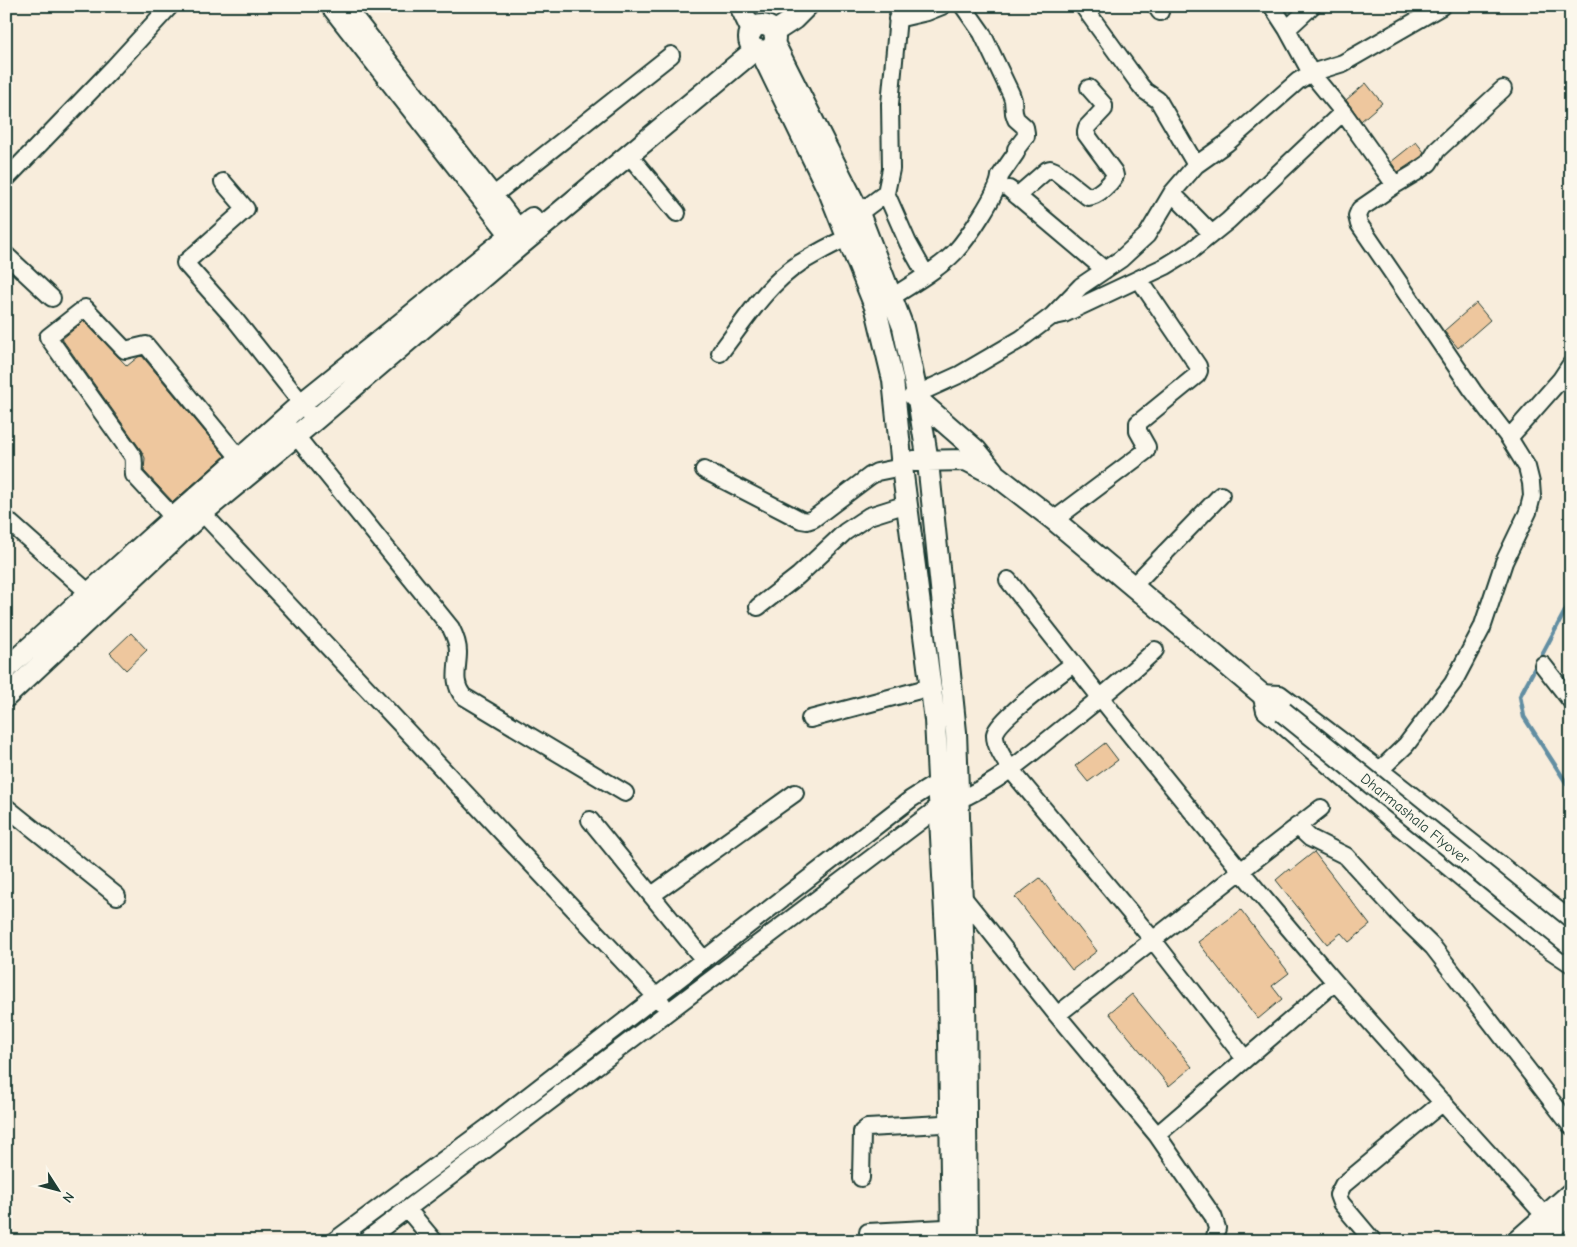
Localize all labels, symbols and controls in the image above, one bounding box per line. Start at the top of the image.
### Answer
street label: Dharmashala Flyover [1357,769,1473,868]
north arrow [32,1164,82,1214]
text: N [59,1189,78,1206]

